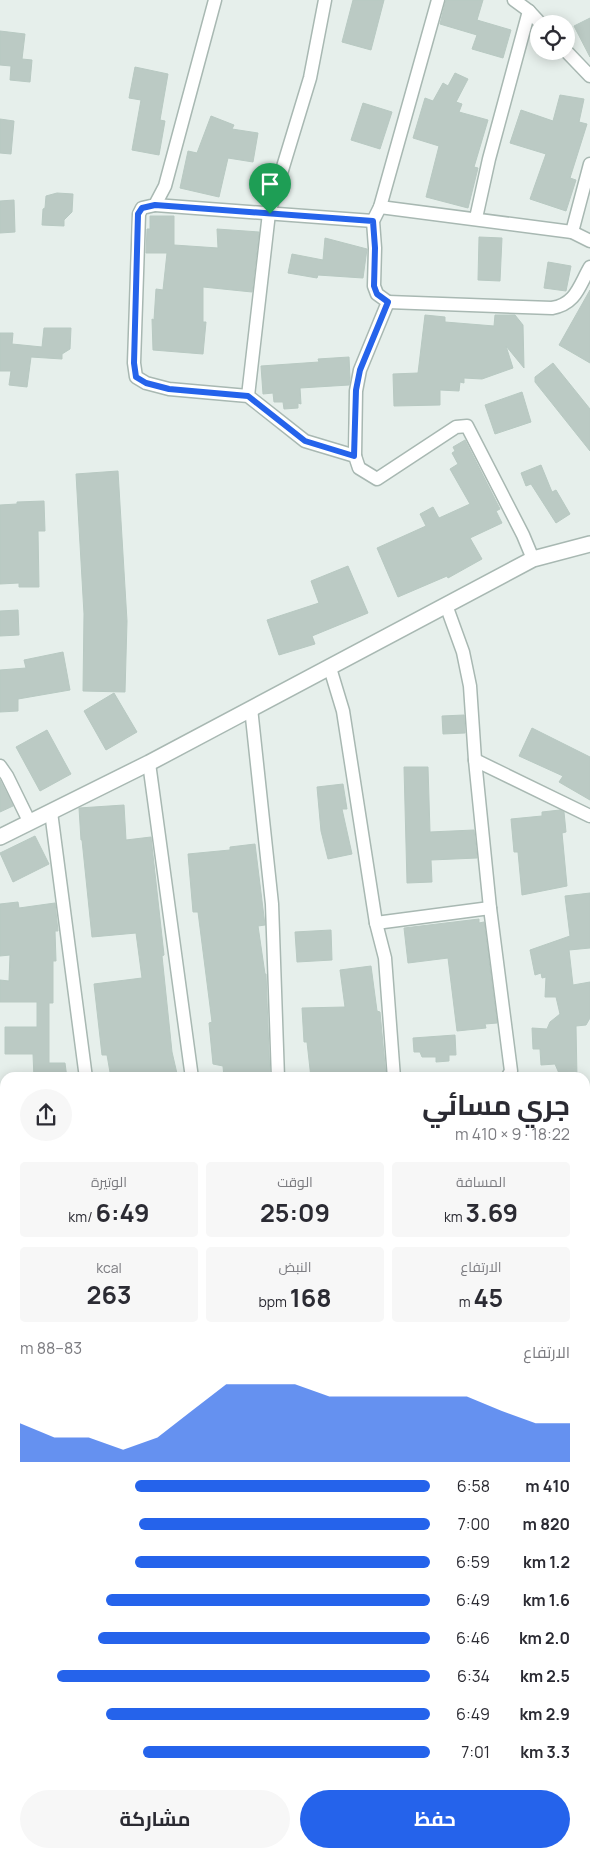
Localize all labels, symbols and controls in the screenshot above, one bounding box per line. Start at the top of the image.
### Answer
map controls [530,15,575,60]
button: locate [530,15,575,60]
pin [249,163,291,214]
icon: arrive [256,170,284,198]
text: جري مسائي [422,1085,570,1123]
button: share [20,1089,72,1141]
text: 18:22 · 9 × 410 m [455,1123,570,1145]
text: الوتيرة [91,1172,127,1191]
text: الوقت [277,1172,313,1191]
text: المسافة [456,1172,506,1191]
text: 6:49 [95,1195,150,1230]
text: 25:09 [260,1195,330,1230]
text: 3.69 [466,1195,518,1230]
text: /km [68,1207,95,1226]
text: km [444,1207,466,1226]
text: النبض [279,1257,311,1276]
text: الارتفاع [460,1257,502,1276]
text: kcal [96,1258,122,1277]
text: 263 [87,1277,131,1312]
text: 168 [290,1280,332,1315]
text: 45 [473,1280,503,1315]
text: bpm [258,1292,290,1311]
text: m [459,1292,473,1311]
text: 83–88 m [20,1337,82,1359]
text: الارتفاع [523,1341,570,1363]
text: 6:58 [457,1475,490,1497]
text: 410 m [525,1475,570,1497]
text: 7:00 [458,1513,490,1535]
text: 820 m [523,1513,570,1535]
text: 6:59 [456,1551,490,1573]
text: 1.2 km [523,1551,570,1573]
text: 6:49 [456,1589,490,1611]
text: 1.6 km [523,1589,570,1611]
text: 6:46 [456,1627,490,1649]
text: 2.0 km [519,1627,570,1649]
text: 6:34 [457,1665,490,1687]
text: 2.5 km [520,1665,570,1687]
text: 6:49 [456,1703,490,1725]
text: 2.9 km [519,1703,570,1725]
text: 7:01 [461,1741,490,1763]
text: 3.3 km [520,1741,570,1763]
button: مشاركة [20,1790,290,1848]
button: حفظ [300,1790,570,1848]

